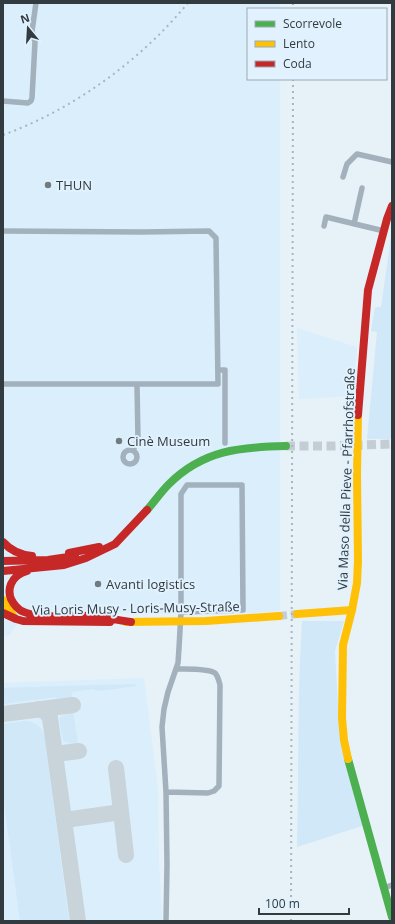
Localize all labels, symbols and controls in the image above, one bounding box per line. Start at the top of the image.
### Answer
north arrow [8,8,48,48]
legend [247,8,387,80]
text: N [18,9,31,27]
text: Scorrevole [283,15,342,32]
text: Lento [283,35,315,52]
text: Coda [283,55,312,72]
place label: THUN [56,176,92,194]
marker: THUN [43,180,53,190]
street label: Via Maso della Pieve - Pfarrhofstraße [333,368,359,590]
place label: Cinè Museum [127,432,210,450]
marker: Cinè Museum [114,436,124,446]
place label: Avanti logistics [106,575,195,593]
marker: Avanti logistics [93,579,103,589]
street label: Via Loris Musy - Loris-Musy-Straße [32,597,240,619]
scale bar [259,890,349,916]
text: 100 m [265,895,300,912]

